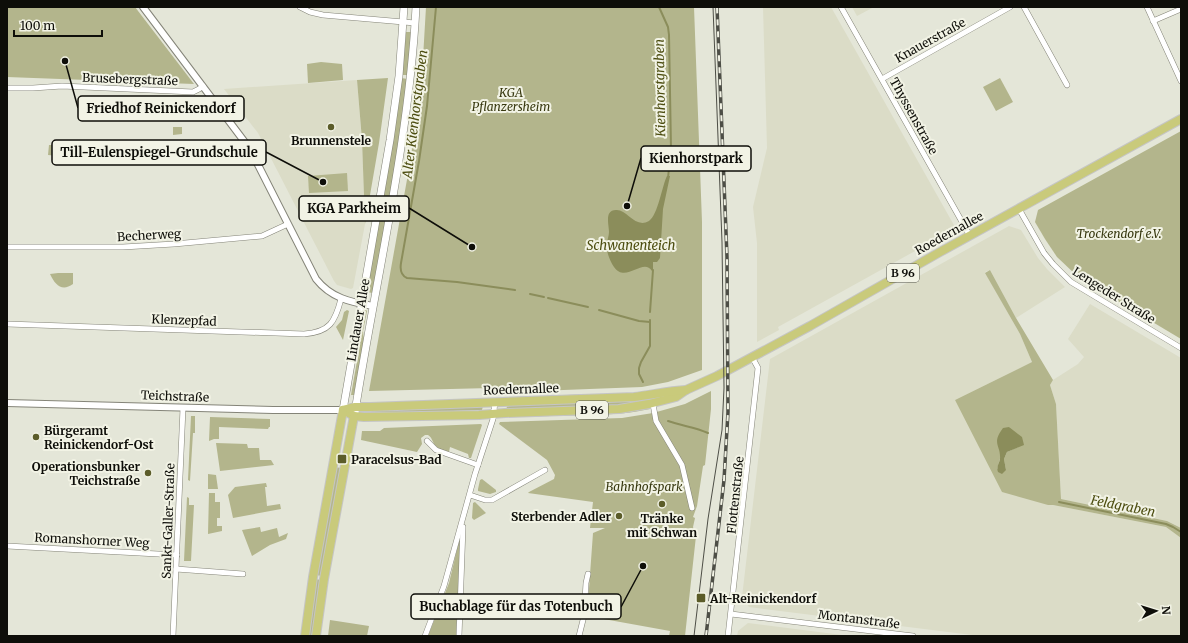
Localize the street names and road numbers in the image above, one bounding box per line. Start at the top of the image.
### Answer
street label: Knauerstraße [892,14,968,66]
street label: Brusebergstraße [82,70,178,88]
street label: Thyssenstraße [887,75,941,157]
street label: Roedernallee [912,208,986,258]
street label: Becherweg [117,226,182,244]
road number: B 96 [887,264,919,282]
street label: Lengeder Straße [1070,264,1158,326]
street label: Lindauer Allee [343,278,373,362]
street label: Klenzepfad [151,311,217,329]
street label: Roedernallee [483,380,559,398]
street label: Teichstraße [141,387,209,405]
road number: B 96 [576,401,608,419]
street label: Flottenstraße [723,455,747,535]
street label: Sankt-Galler-Straße [158,463,178,579]
street label: Romanshorner Weg [34,530,151,551]
street label: Montanstraße [817,607,901,631]

